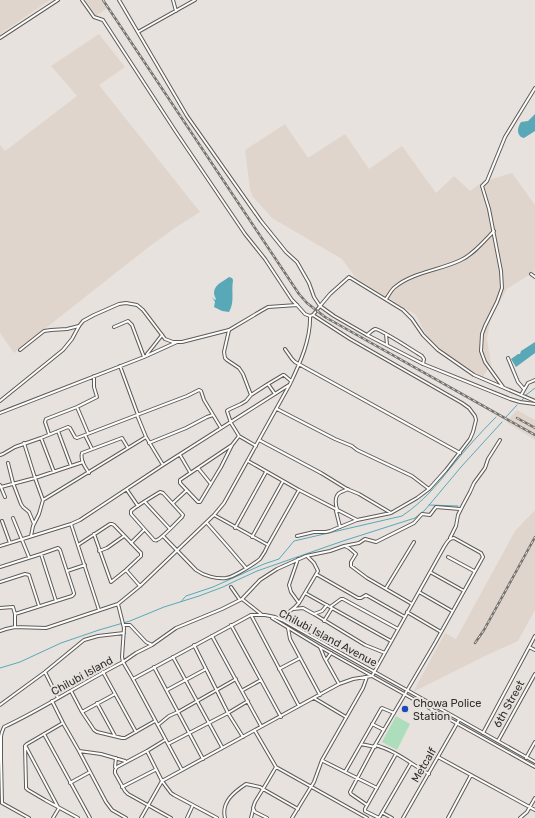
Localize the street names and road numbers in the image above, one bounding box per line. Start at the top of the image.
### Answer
street label: Chilubi Island Avenue [277,607,379,669]
street label: Chilubi Island [49,654,115,698]
street label: 6th Street [491,677,528,730]
street label: Metcalf [409,745,440,785]

